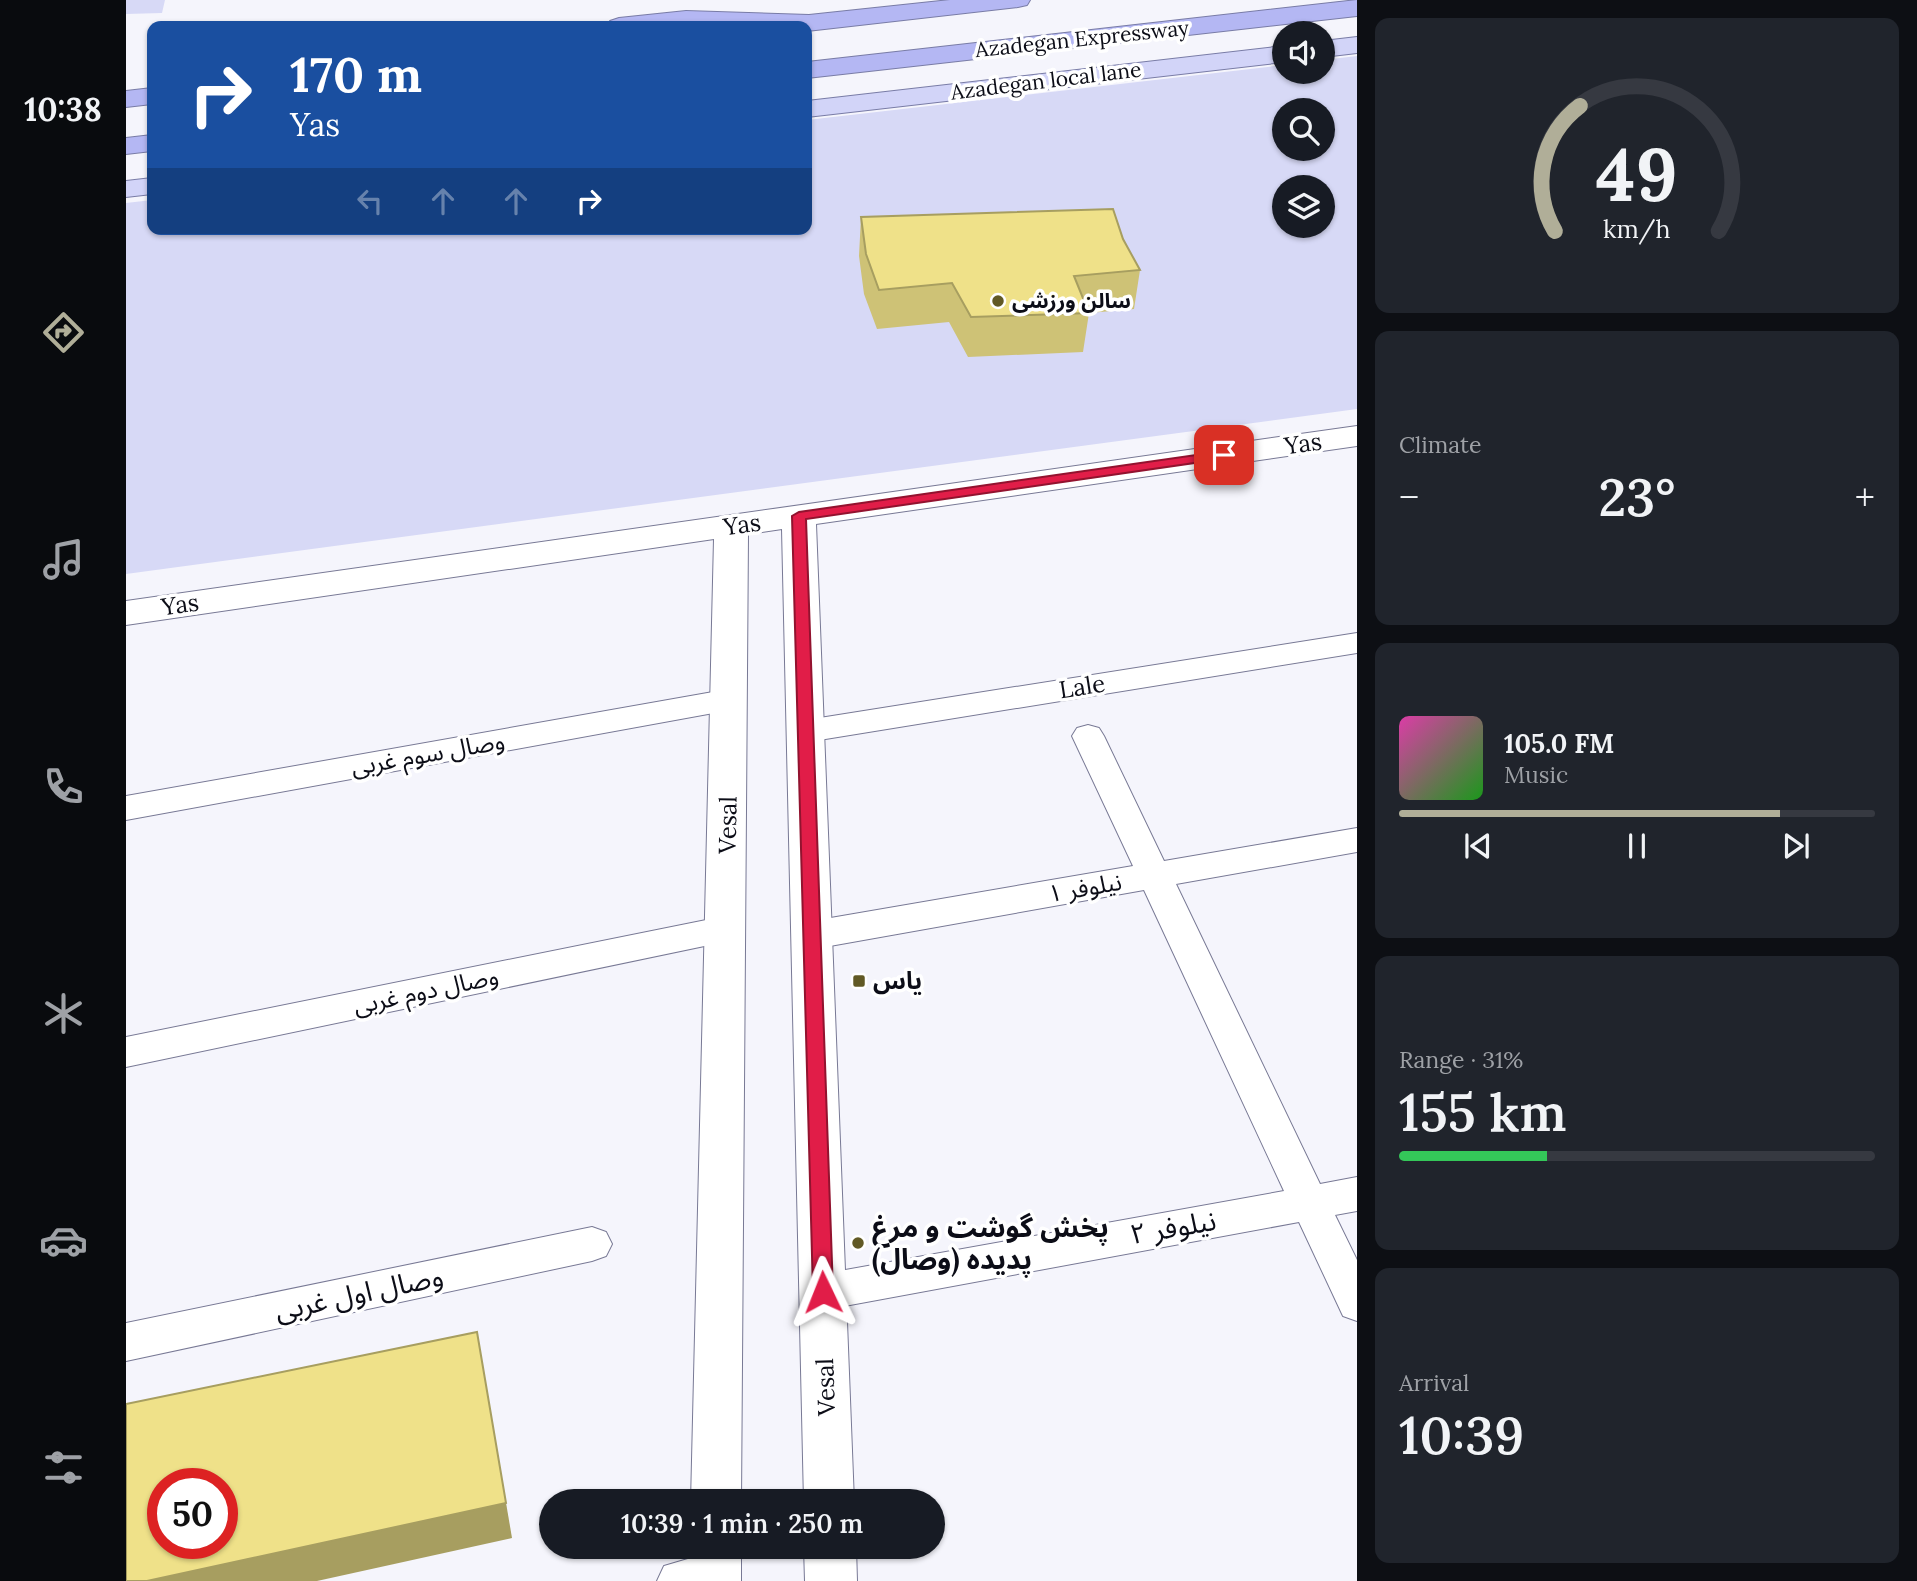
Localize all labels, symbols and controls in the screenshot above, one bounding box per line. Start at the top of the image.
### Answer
street label: Azadegan Expressway [973,14,1190,63]
map controls [1272,21,1335,238]
button: sound [1272,21,1335,84]
text: 170 m [290,43,422,105]
icon: right [175,49,266,140]
street label: Azadegan local lane [948,55,1143,106]
text: 10:38 [24,89,102,130]
button: search [1272,98,1335,161]
text: Yas [290,104,340,145]
text: 49 [1596,129,1678,222]
button: layers [1272,175,1335,238]
icon: left [351,182,389,220]
icon: ahead [424,182,462,220]
icon: ahead [497,182,535,220]
icon: right [570,182,608,220]
text: km/h [1603,213,1671,245]
place label: سالن ورزشی [1012,287,1131,314]
marker: سالن ورزشی [990,293,1006,309]
icon: directions [39,308,88,357]
pin [1194,425,1254,485]
street label: Yas [1281,426,1324,462]
text: Climate [1399,430,1481,459]
icon: arrive [1205,436,1243,474]
text: 23° [1599,464,1675,530]
text: − [1399,473,1419,521]
text: + [1855,473,1875,521]
street label: Yas [720,507,763,543]
icon: music [39,535,88,584]
street label: Yas [158,587,201,623]
street label: Lale [1057,668,1107,705]
street label: وصال سوم غربی [349,725,508,785]
text: 105.0 FM [1504,727,1614,760]
text: Music [1504,760,1568,789]
icon: phone [39,762,88,811]
street label: Vesal [711,796,744,855]
icon: previous [1459,827,1497,865]
icon: pause [1618,827,1656,865]
icon: next [1777,827,1815,865]
street label: نیلوفر ۱ [1046,866,1124,909]
street label: وصال دوم غربی [351,960,502,1024]
place label: یاس [873,965,922,996]
marker: یاس [851,973,867,989]
icon: climate [39,989,88,1038]
text: Range · 31% [1399,1045,1523,1074]
text: 155 km [1399,1079,1567,1145]
street label: نیلوفر ۲ [1127,1202,1219,1252]
place label: پخش گوشت و مرغ پدیده (وصال) [872,1209,1109,1278]
icon: car [39,1216,88,1265]
marker: پخش گوشت و مرغ پدیده (وصال) [850,1235,866,1251]
position arrow [786,1255,860,1329]
street label: وصال اول غربی [272,1258,446,1328]
street label: Vesal [809,1358,842,1417]
text: Arrival [1399,1368,1469,1397]
text: 10:39 [1399,1402,1524,1468]
icon: filters [39,1443,88,1492]
speed limit sign: 50 [147,1468,238,1559]
text: 10:39 · 1 min · 250 m [621,1507,863,1540]

